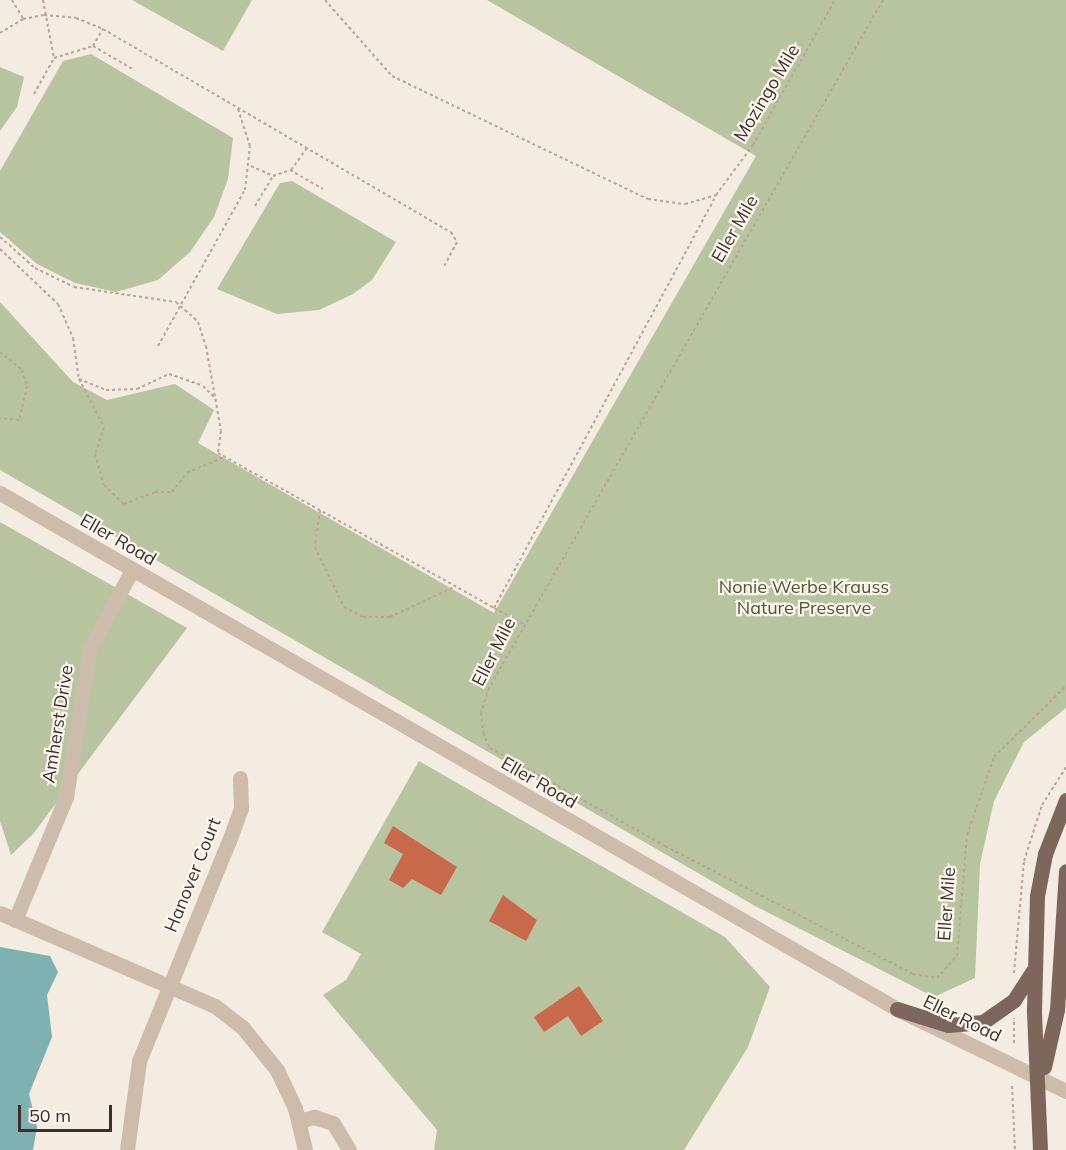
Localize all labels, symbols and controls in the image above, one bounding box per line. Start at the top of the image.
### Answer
street label: Mozingo Mile [730,41,804,145]
street label: Eller Mile [707,192,763,266]
street label: Eller Road [76,510,160,570]
park label: Nonie Werbe Krauss Nature Preserve [719,577,889,620]
street label: Eller Mile [468,614,520,690]
street label: Amherst Drive [38,663,78,785]
street label: Eller Road [497,753,581,813]
street label: Hanover Court [160,815,226,935]
street label: Eller Mile [934,866,960,942]
street label: Eller Road [919,991,1005,1047]
scale bar [21,1093,116,1131]
text: 50 m [29,1104,71,1127]

